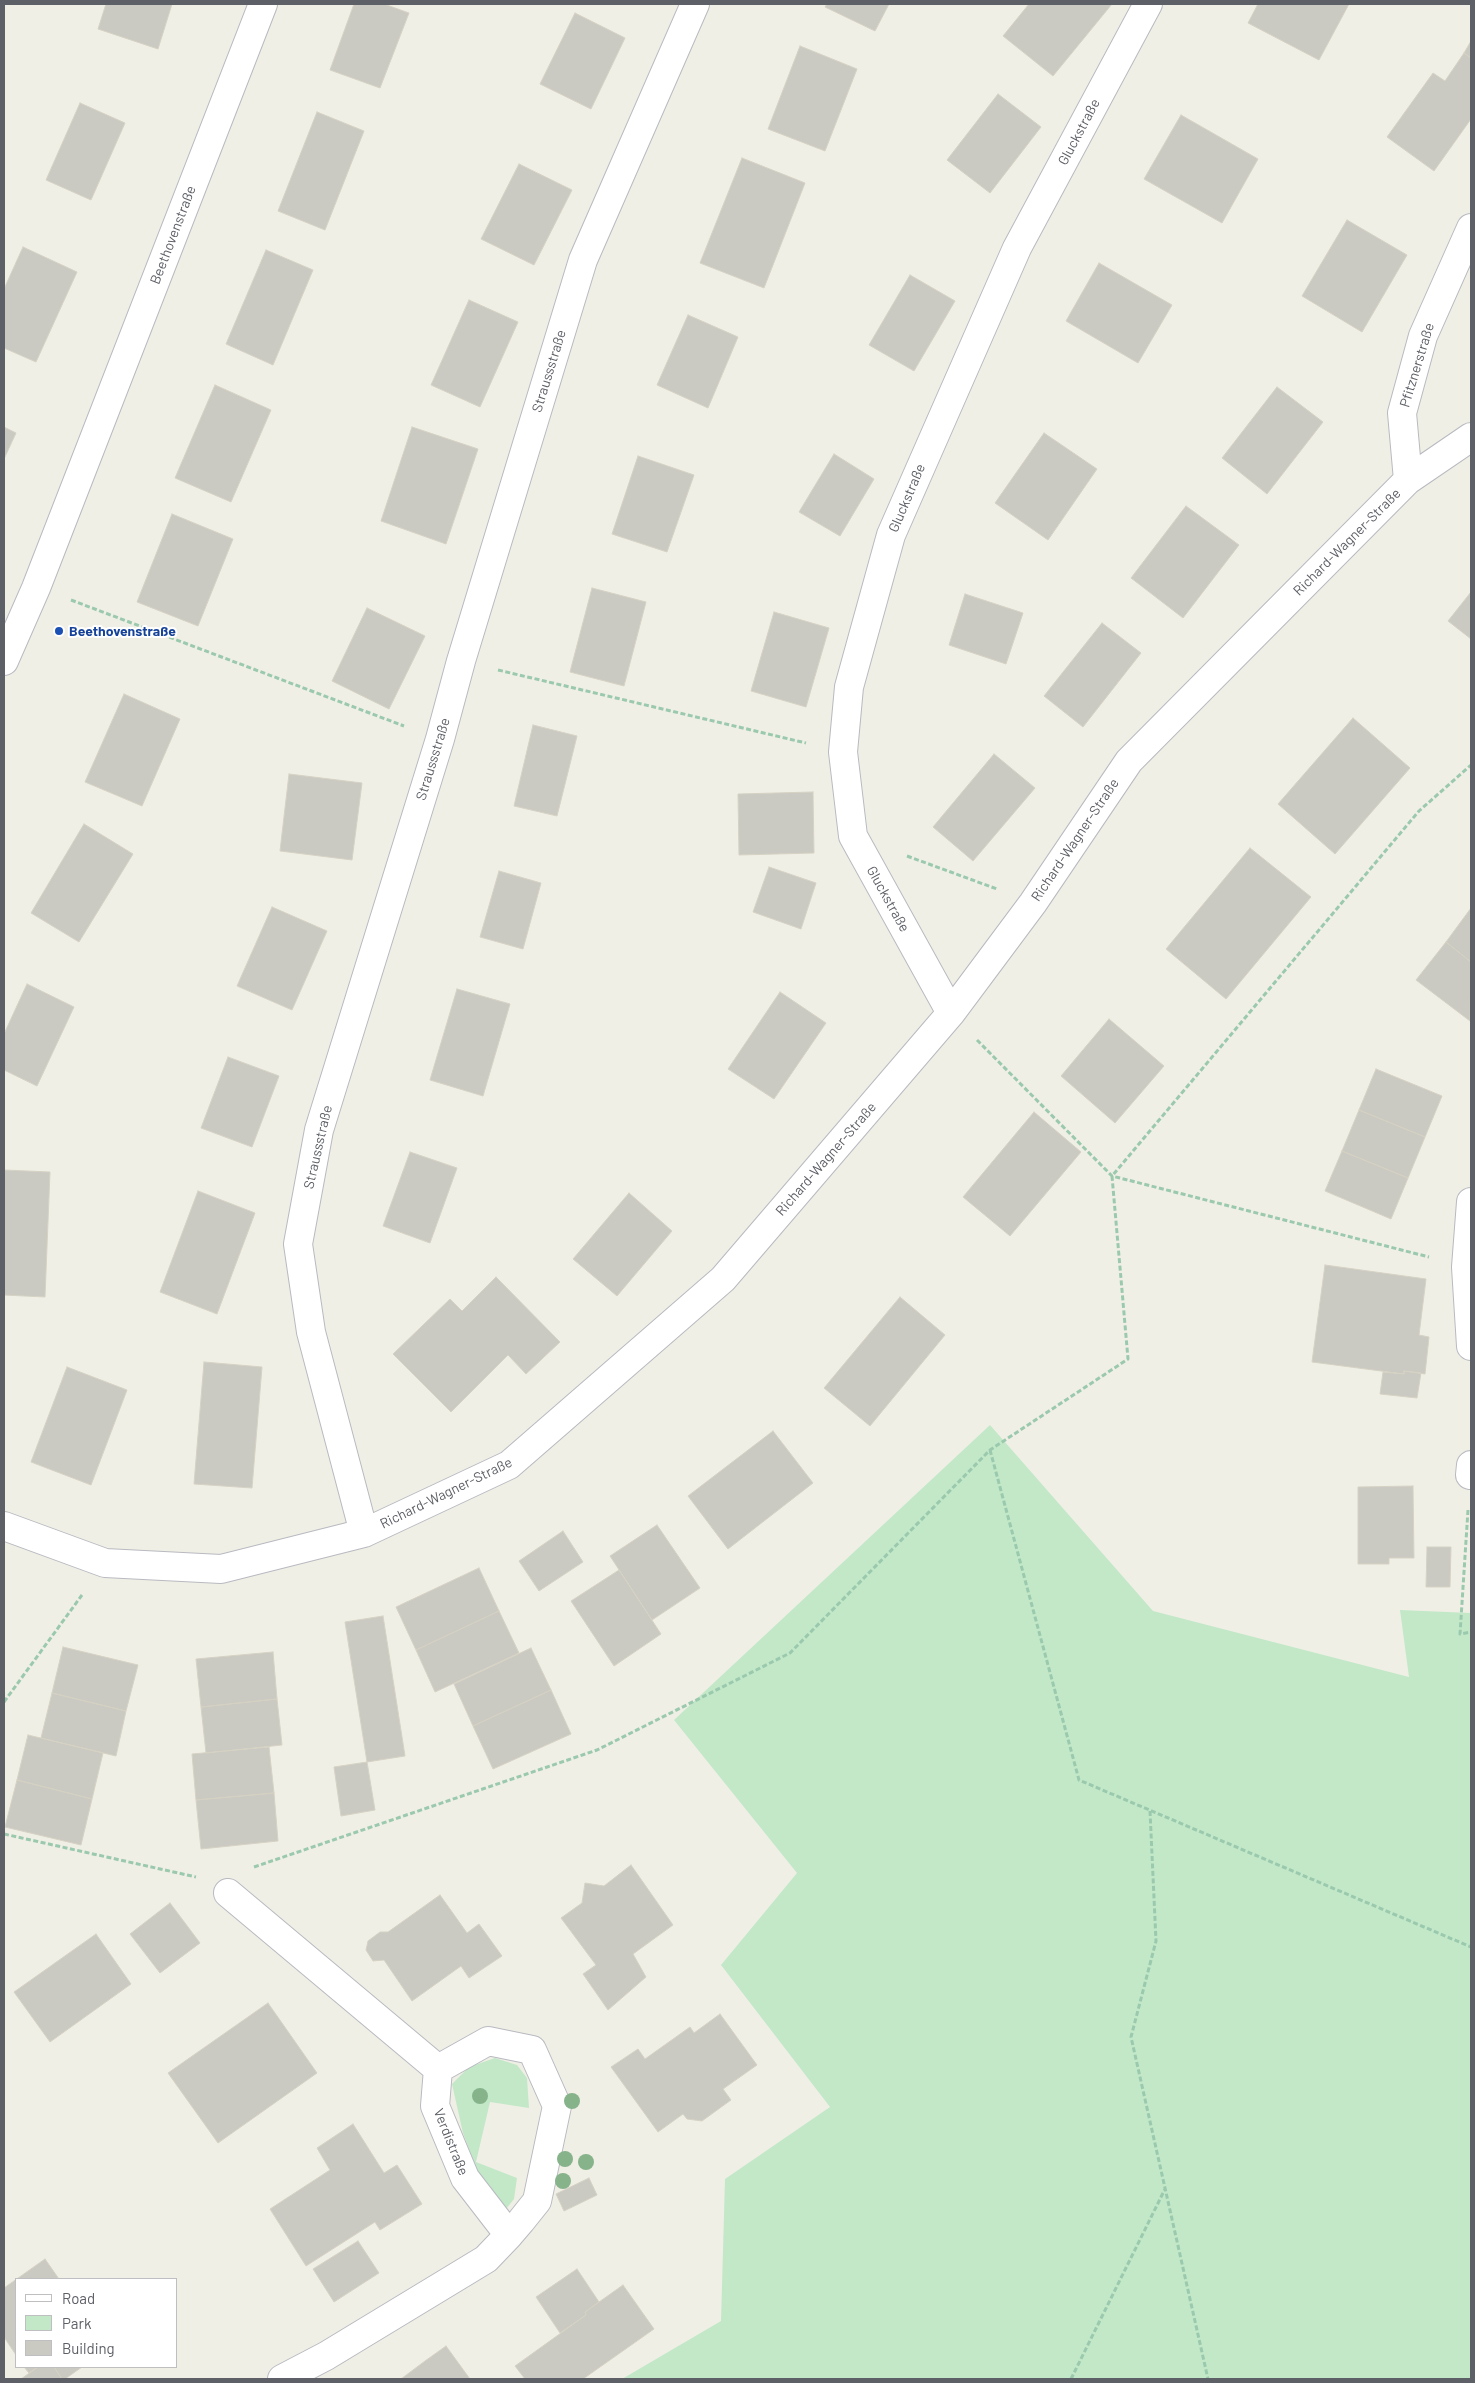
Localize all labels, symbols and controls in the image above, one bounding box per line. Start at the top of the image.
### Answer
street label: Gluckstraße [1054,96,1104,168]
street label: Beethovenstraße [146,183,200,287]
street label: Pfitznerstraße [1396,321,1438,409]
street label: Straussstraße [528,328,570,414]
street label: Gluckstraße [885,461,929,535]
street label: Richard-Wagner-Straße [1290,485,1404,599]
place label: Beethovenstraße [69,623,176,639]
marker: Beethovenstraße [53,625,65,637]
street label: Straussstraße [412,716,454,802]
street label: Richard-Wagner-Straße [1028,775,1122,905]
street label: Gluckstraße [863,863,913,935]
street label: Richard-Wagner-Straße [772,1099,880,1219]
street label: Straussstraße [300,1104,336,1190]
street label: Richard-Wagner-Straße [377,1454,515,1532]
street label: Verdistraße [430,2106,472,2178]
legend [15,2278,178,2368]
text: Road [62,2289,95,2307]
text: Park [62,2314,91,2332]
text: Building [62,2339,115,2357]

